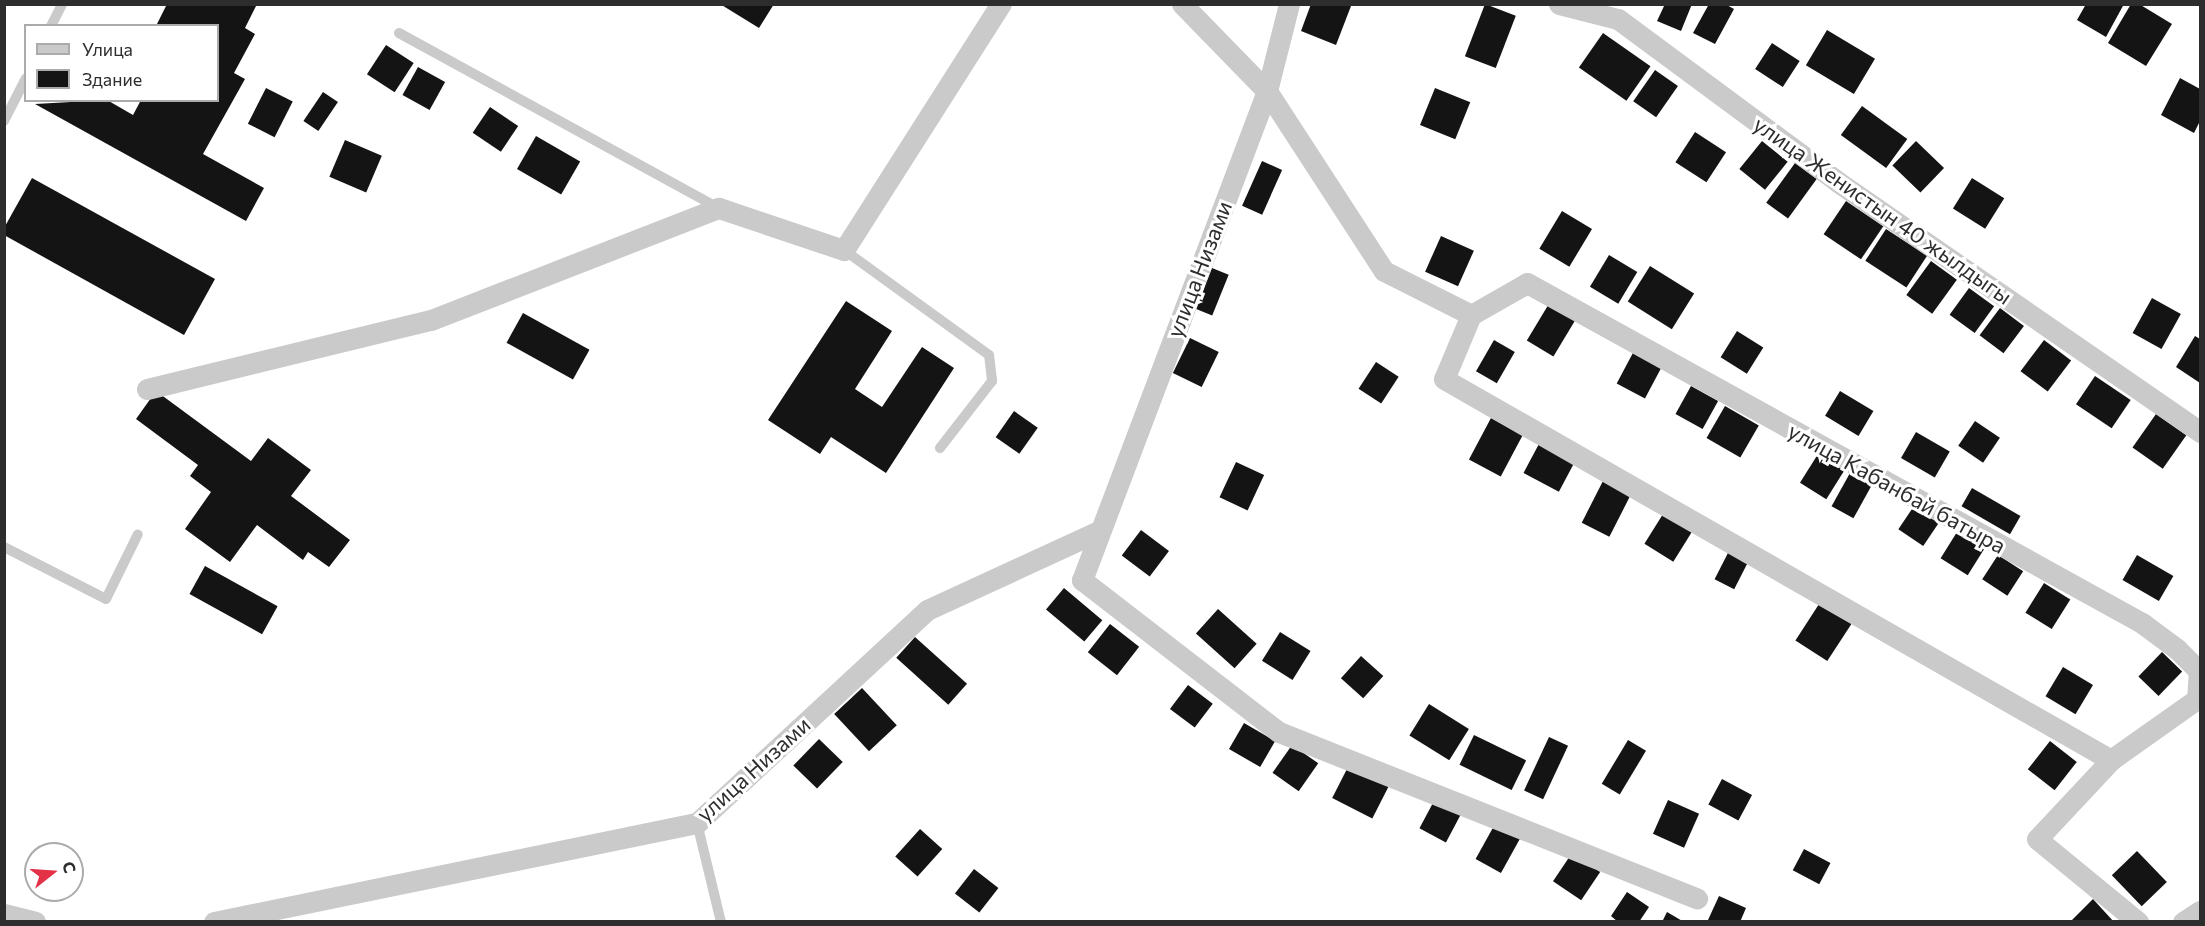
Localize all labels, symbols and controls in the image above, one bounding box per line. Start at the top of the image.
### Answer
legend [24,24,219,102]
text: Улица [82,38,133,60]
text: Здание [82,68,142,90]
street label: улица Женистын 40 жылдыгы [1749,110,2017,310]
street label: улица Низами [1161,197,1237,341]
street label: улица Кабанбай батыра [1784,417,2010,559]
street label: улица Низами [691,711,815,827]
north arrow [24,842,84,902]
text: С [59,859,80,875]

